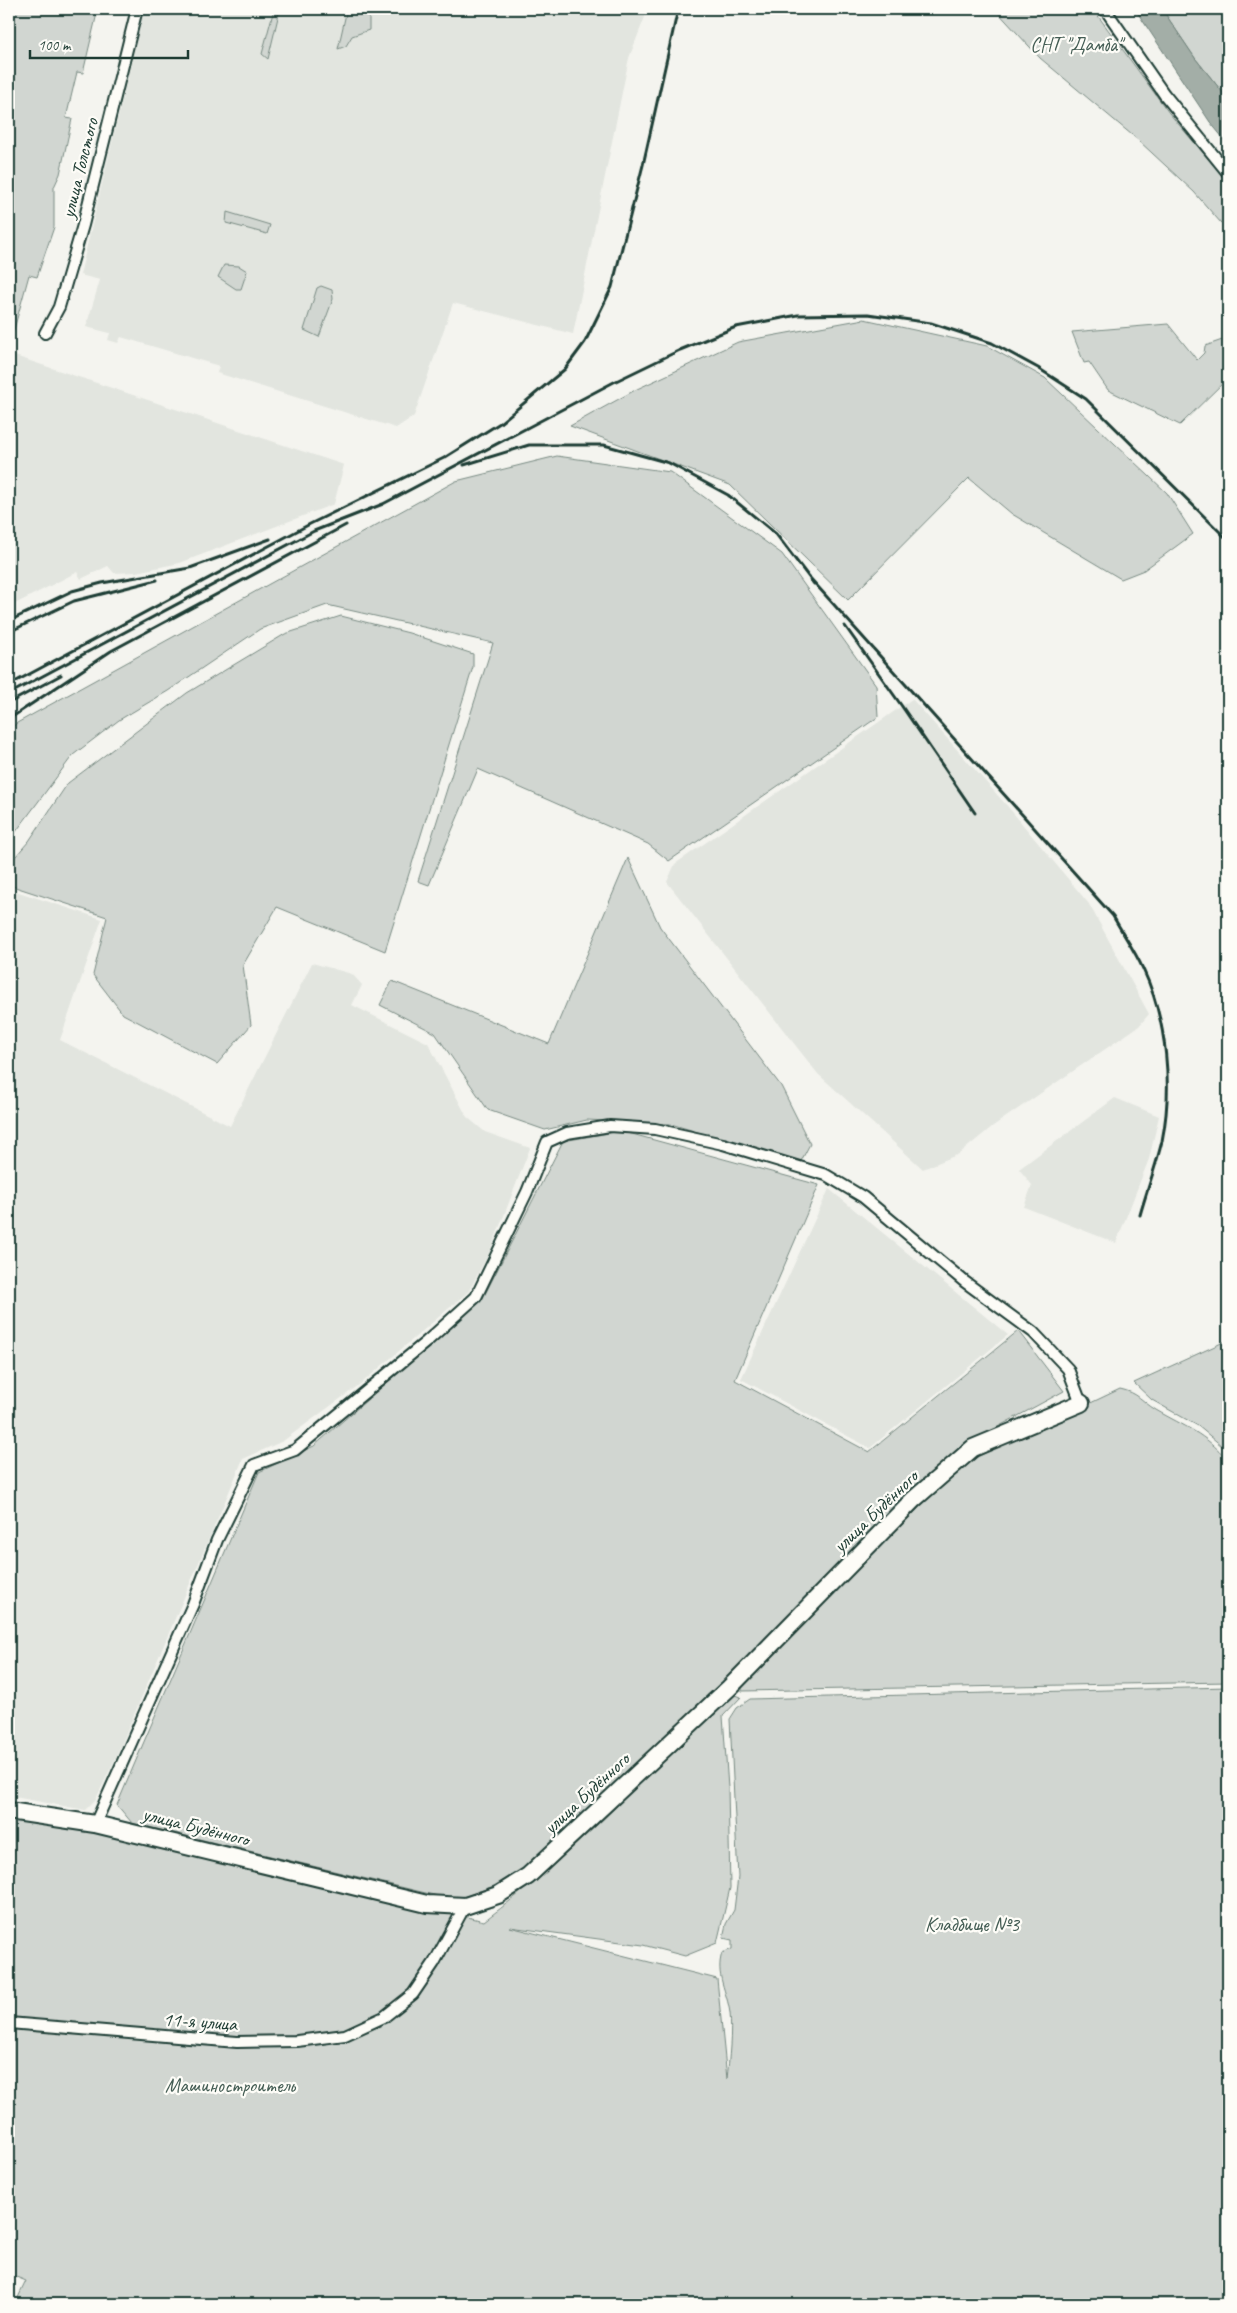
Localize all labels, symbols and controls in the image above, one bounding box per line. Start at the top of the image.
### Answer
scale bar [30,28,188,60]
park label: СНТ "Дамба" [1030,32,1126,57]
text: 100 m [38,36,72,55]
street label: улица Толстого [55,115,104,222]
street label: улица Будённого [827,1463,925,1559]
street label: улица Будённого [537,1746,636,1840]
street label: улица Будённого [139,1801,254,1852]
park label: Кладбище №3 [925,1912,1021,1937]
street label: 11-я улица [162,2006,239,2037]
park label: Машиностроитель [165,2073,297,2098]

